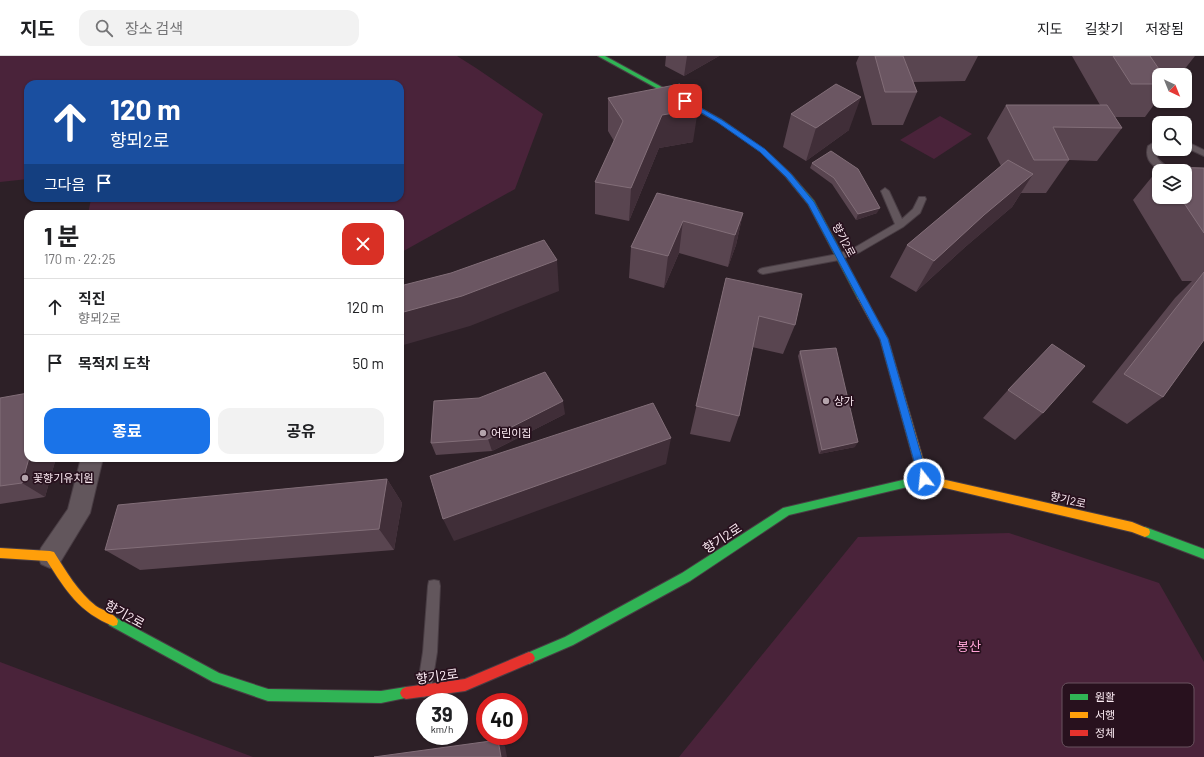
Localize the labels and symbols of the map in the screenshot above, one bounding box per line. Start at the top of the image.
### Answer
north arrow [1152,68,1192,108]
pin [668,84,702,118]
street label: 향기2로 [830,221,859,259]
place label: 상가 [834,394,854,407]
marker: 상가 [821,396,831,406]
place label: 어린이집 [491,426,531,439]
marker: 어린이집 [478,428,488,438]
position arrow [903,458,945,500]
place label: 꽃향기유치원 [33,471,94,484]
marker: 꽃향기유치원 [20,473,30,483]
street label: 향기2로 [1049,489,1087,510]
street label: 향기2로 [700,520,744,556]
street label: 향기2로 [102,597,148,631]
park label: 봉산 [957,638,981,654]
street label: 향기2로 [415,665,459,687]
legend [1062,683,1194,747]
text: 원활 [1095,690,1115,703]
speed limit sign: 40 [476,693,528,745]
text: 서행 [1095,708,1115,721]
text: 정체 [1095,726,1115,739]

